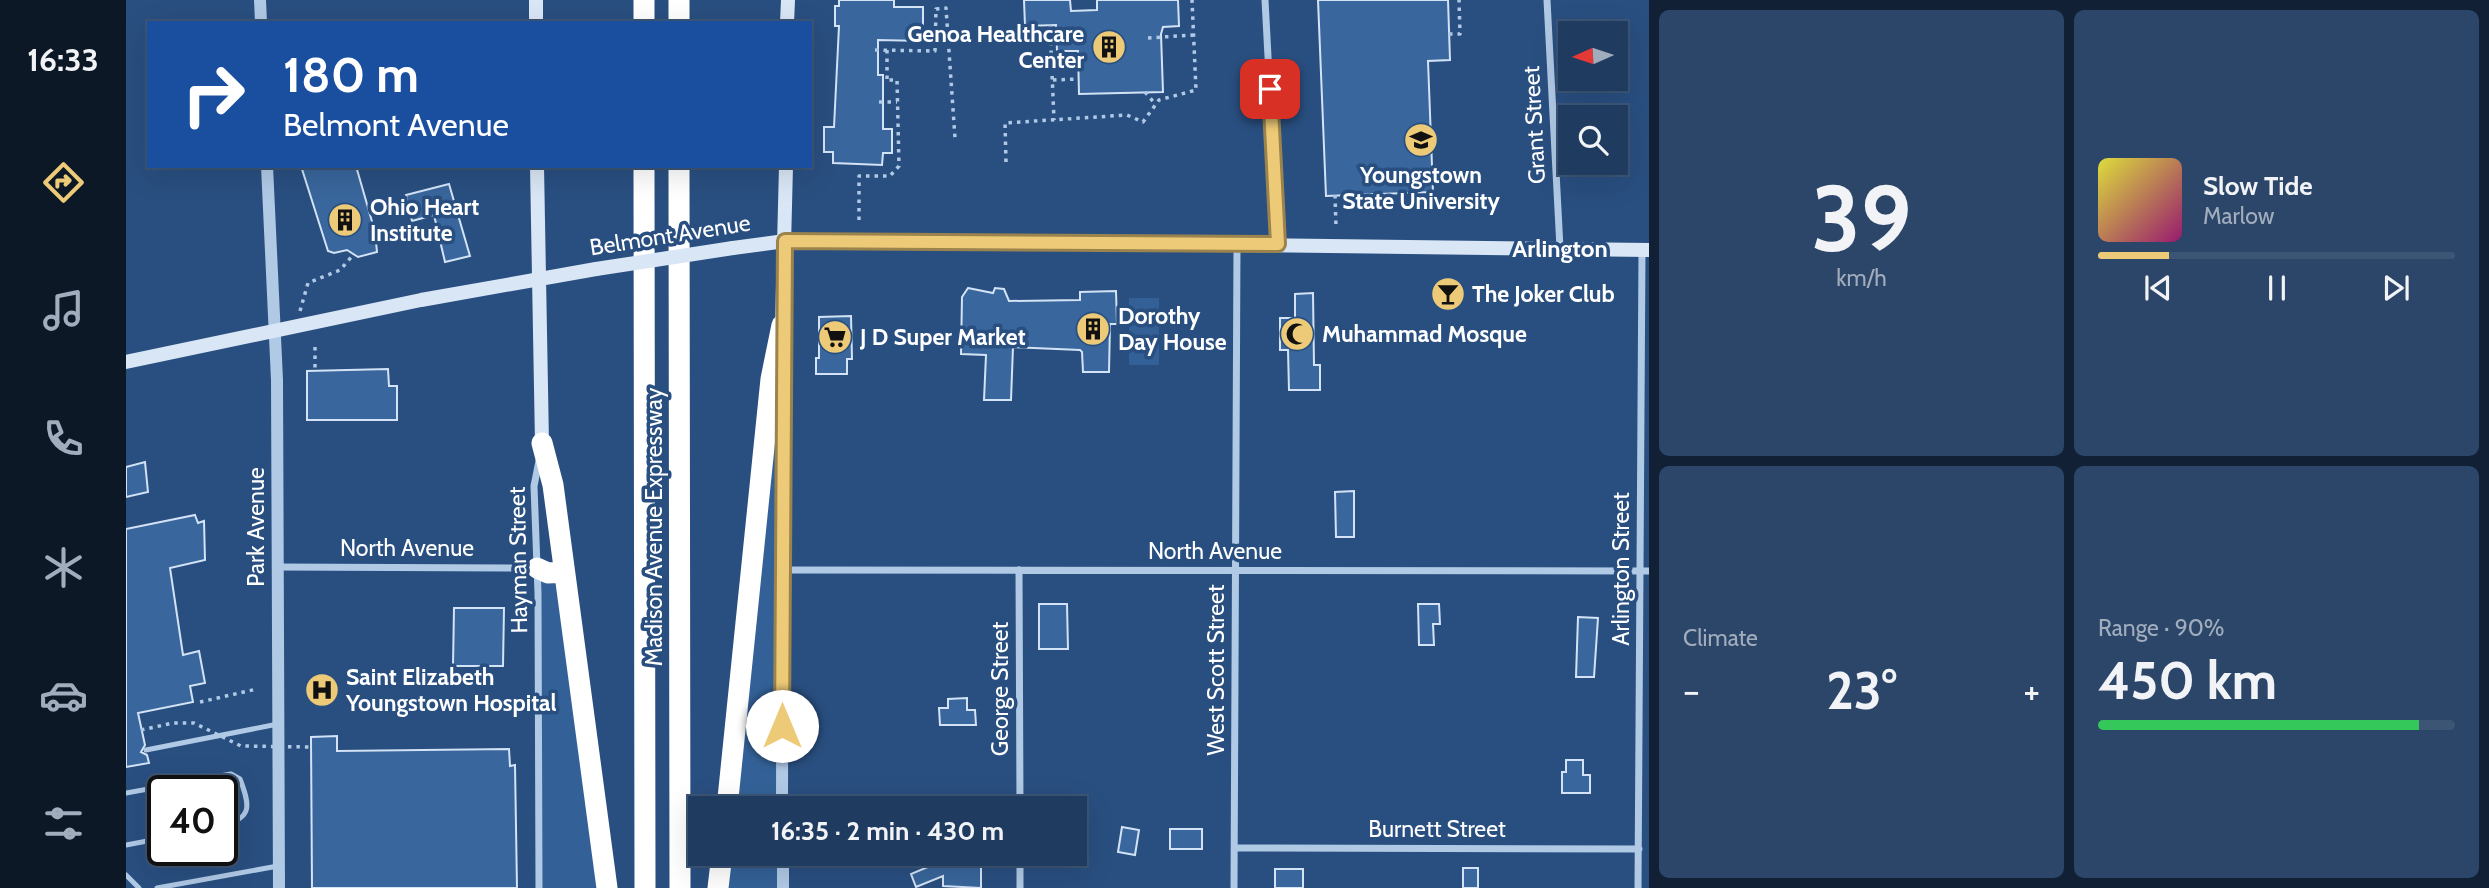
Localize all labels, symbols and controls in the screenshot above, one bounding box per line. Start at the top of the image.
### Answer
place label: Genoa Healthcare Center [907,20,1084,74]
north arrow [1558,21,1628,91]
map controls [1558,21,1628,175]
building icon: Genoa Healthcare Center [1090,28,1128,66]
text: 16:33 [27,40,99,79]
text: 180 m [283,45,419,104]
icon: right [168,49,259,140]
pin [1240,59,1300,119]
street label: Grant Street [1517,65,1551,185]
icon: arrive [1251,70,1289,108]
text: Belmont Avenue [283,105,509,144]
button: search [1558,105,1628,175]
school or university icon: Youngstown State University [1402,121,1440,159]
icon: directions [39,158,88,207]
place label: Youngstown State University [1342,161,1500,215]
text: 39 [1811,163,1912,274]
text: Slow Tide [2203,170,2313,202]
place label: Ohio Heart Institute [370,193,479,247]
building icon: Ohio Heart Institute [326,201,364,239]
text: Marlow [2203,202,2274,230]
street label: Belmont Avenue [588,208,753,262]
district label: Arlington [1512,234,1608,263]
text: km/h [1836,264,1887,292]
icon: previous [2139,269,2177,307]
icon: pause [2258,269,2296,307]
icon: next [2377,269,2415,307]
bar icon: The Joker Club [1429,275,1467,313]
place label: The Joker Club [1472,280,1615,308]
icon: music [39,286,88,335]
place label: Dorothy Day House [1118,302,1227,356]
building icon: Dorothy Day House [1074,310,1112,348]
mosque icon: Muhammad Mosque [1278,315,1316,353]
supermarket icon: J D Super Market [816,318,854,356]
place label: Muhammad Mosque [1322,320,1527,348]
place label: J D Super Market [859,323,1026,351]
street label: Madison Avenue Expressway [640,387,668,666]
icon: phone [39,414,88,463]
street label: Park Avenue [242,467,270,587]
street label: Hayman Street [503,486,533,634]
street label: Arlington Street [1607,492,1635,646]
street label: North Avenue [340,534,474,562]
street label: North Avenue [1148,537,1282,565]
icon: climate [39,543,88,592]
street label: West Scott Street [1202,584,1230,756]
text: Range · 90% [2098,614,2225,642]
street label: George Street [986,622,1014,756]
text: Climate [1683,624,1758,652]
text: 450 km [2098,649,2277,712]
text: 23° [1826,659,1897,722]
place label: Saint Elizabeth Youngstown Hospital [345,663,557,717]
text: − [1683,667,1700,714]
text: + [2023,667,2040,714]
icon: car [39,671,88,720]
hospital icon: Saint Elizabeth Youngstown Hospital [303,671,341,709]
position arrow [745,689,819,763]
speed limit sign: 40 [147,775,238,866]
icon: filters [39,799,88,848]
text: 16:35 · 2 min · 430 m [771,815,1004,847]
street label: Burnett Street [1368,815,1506,843]

